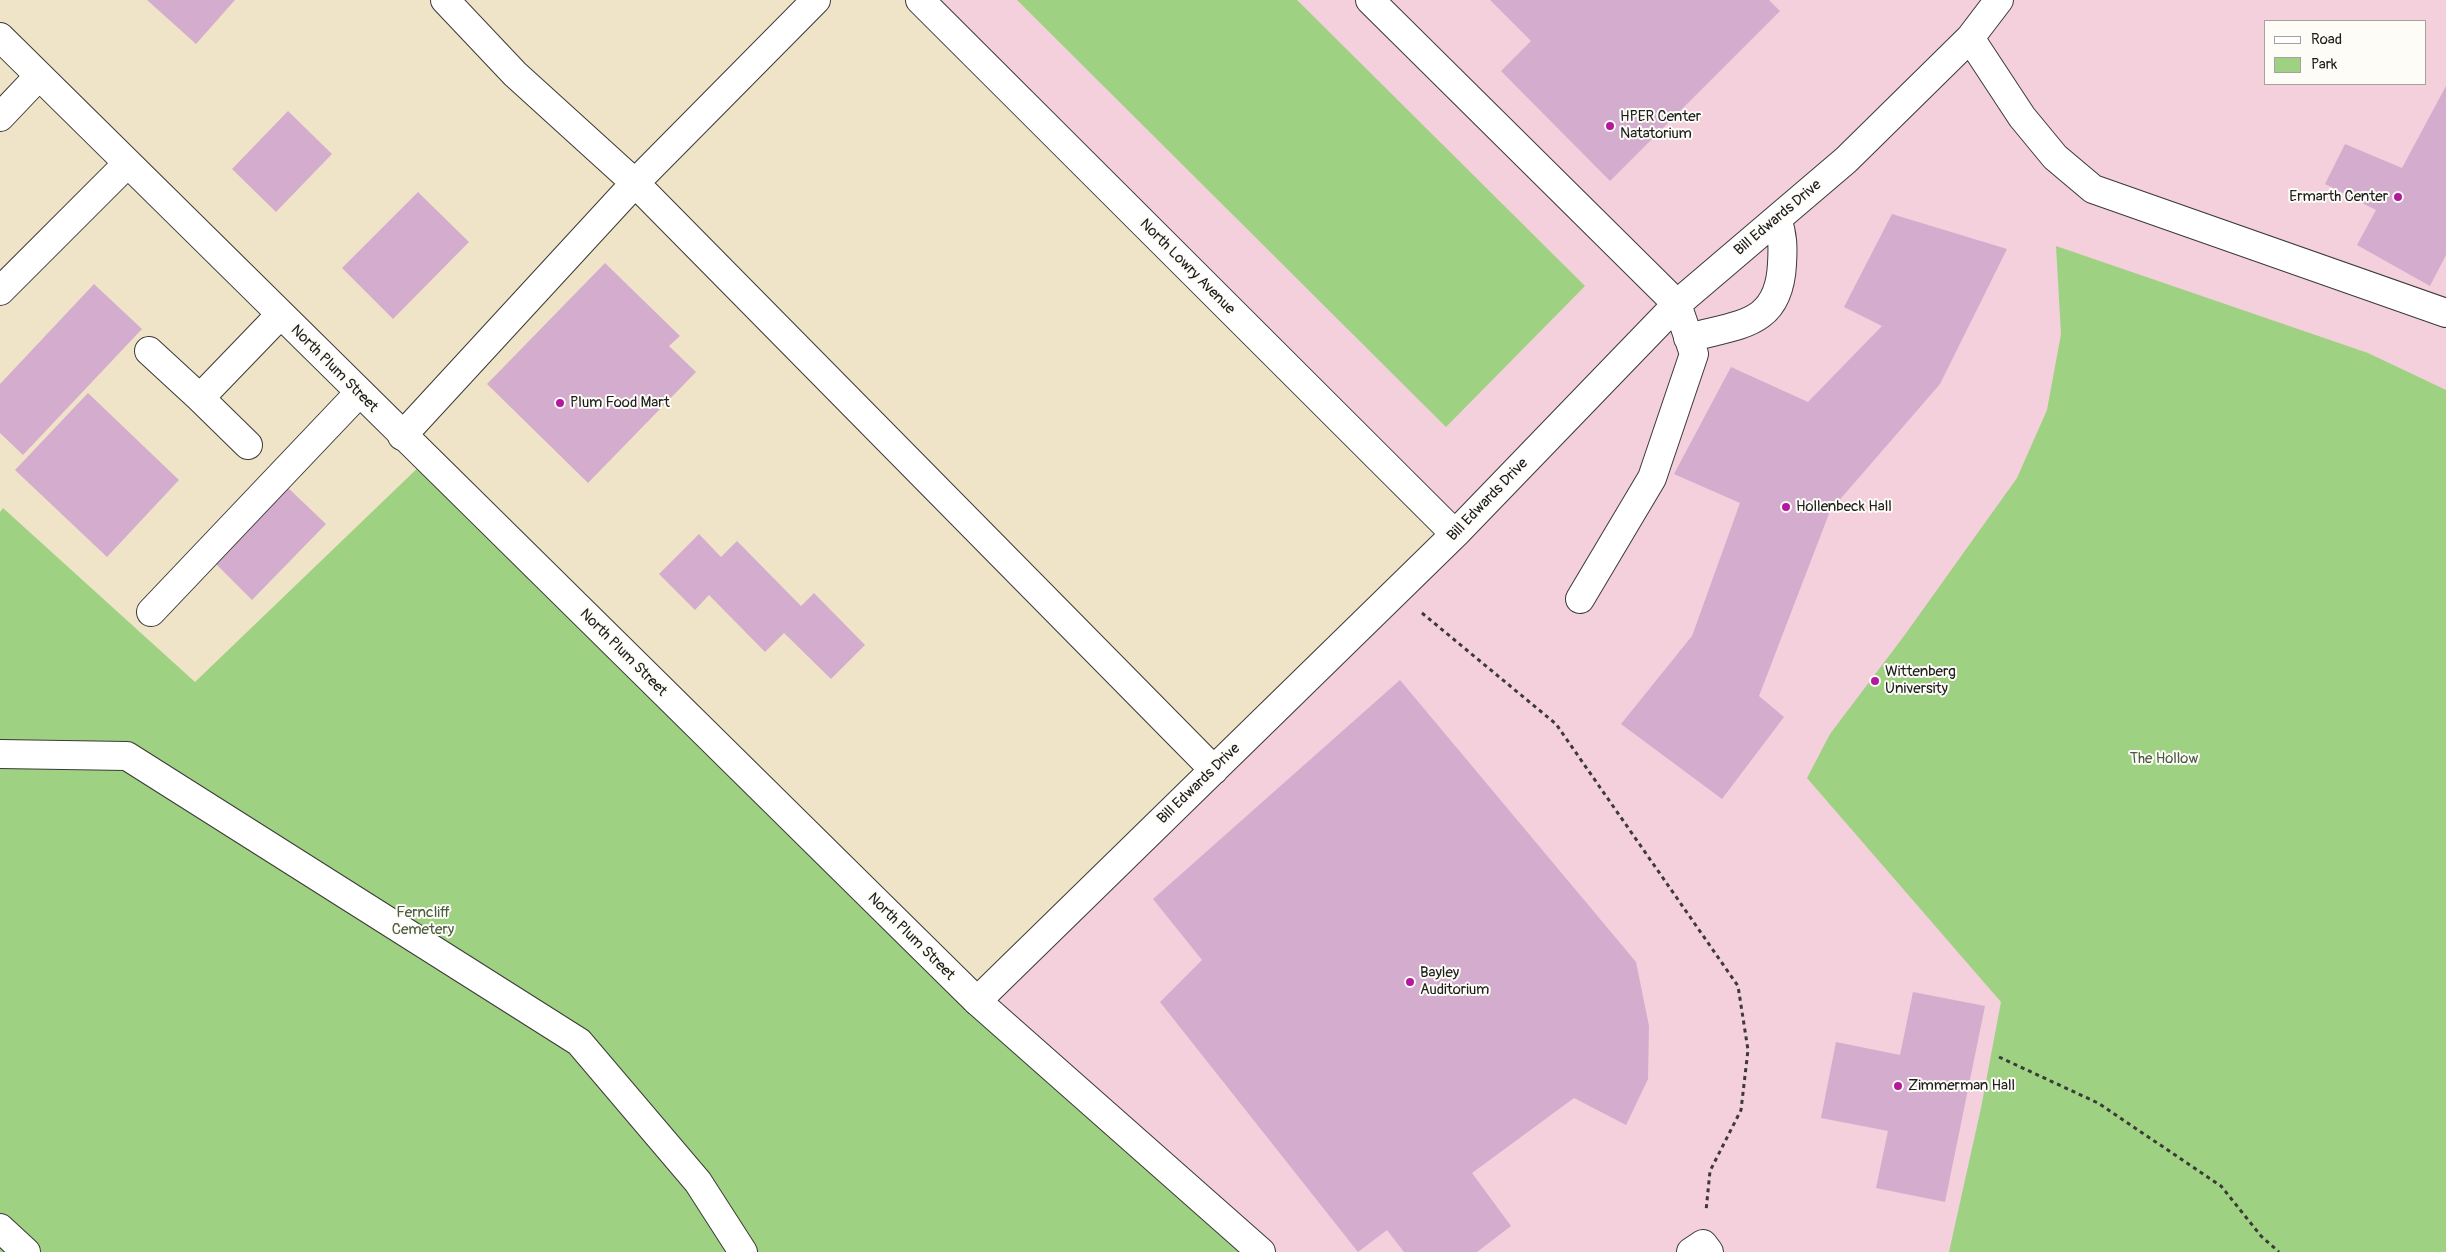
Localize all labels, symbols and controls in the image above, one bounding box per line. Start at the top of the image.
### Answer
legend [2264,20,2426,85]
text: Road [2311,30,2342,49]
text: Park [2311,55,2337,74]
place label: HPER Center Natatorium [1620,108,1701,143]
marker: HPER Center Natatorium [1604,120,1616,132]
street label: Bill Edwards Drive [1731,176,1825,260]
place label: Ermarth Center [2289,188,2388,206]
marker: Ermarth Center [2392,191,2404,203]
street label: North Lowry Avenue [1136,216,1238,318]
street label: North Plum Street [287,322,381,416]
place label: Plum Food Mart [570,394,670,412]
marker: Plum Food Mart [554,397,566,409]
street label: Bill Edwards Drive [1444,455,1532,545]
place label: Hollenbeck Hall [1796,498,1892,516]
marker: Hollenbeck Hall [1780,501,1792,513]
street label: North Plum Street [576,606,670,700]
place label: Wittenberg University [1885,663,1956,698]
marker: Wittenberg University [1869,675,1881,687]
street label: Bill Edwards Drive [1154,740,1244,828]
park label: The Hollow [2130,750,2198,768]
street label: North Plum Street [864,890,958,984]
park label: Ferncliff Cemetery [392,904,454,939]
place label: Bayley Auditorium [1420,964,1489,999]
marker: Bayley Auditorium [1404,976,1416,988]
place label: Zimmerman Hall [1908,1077,2015,1095]
marker: Zimmerman Hall [1892,1080,1904,1092]

